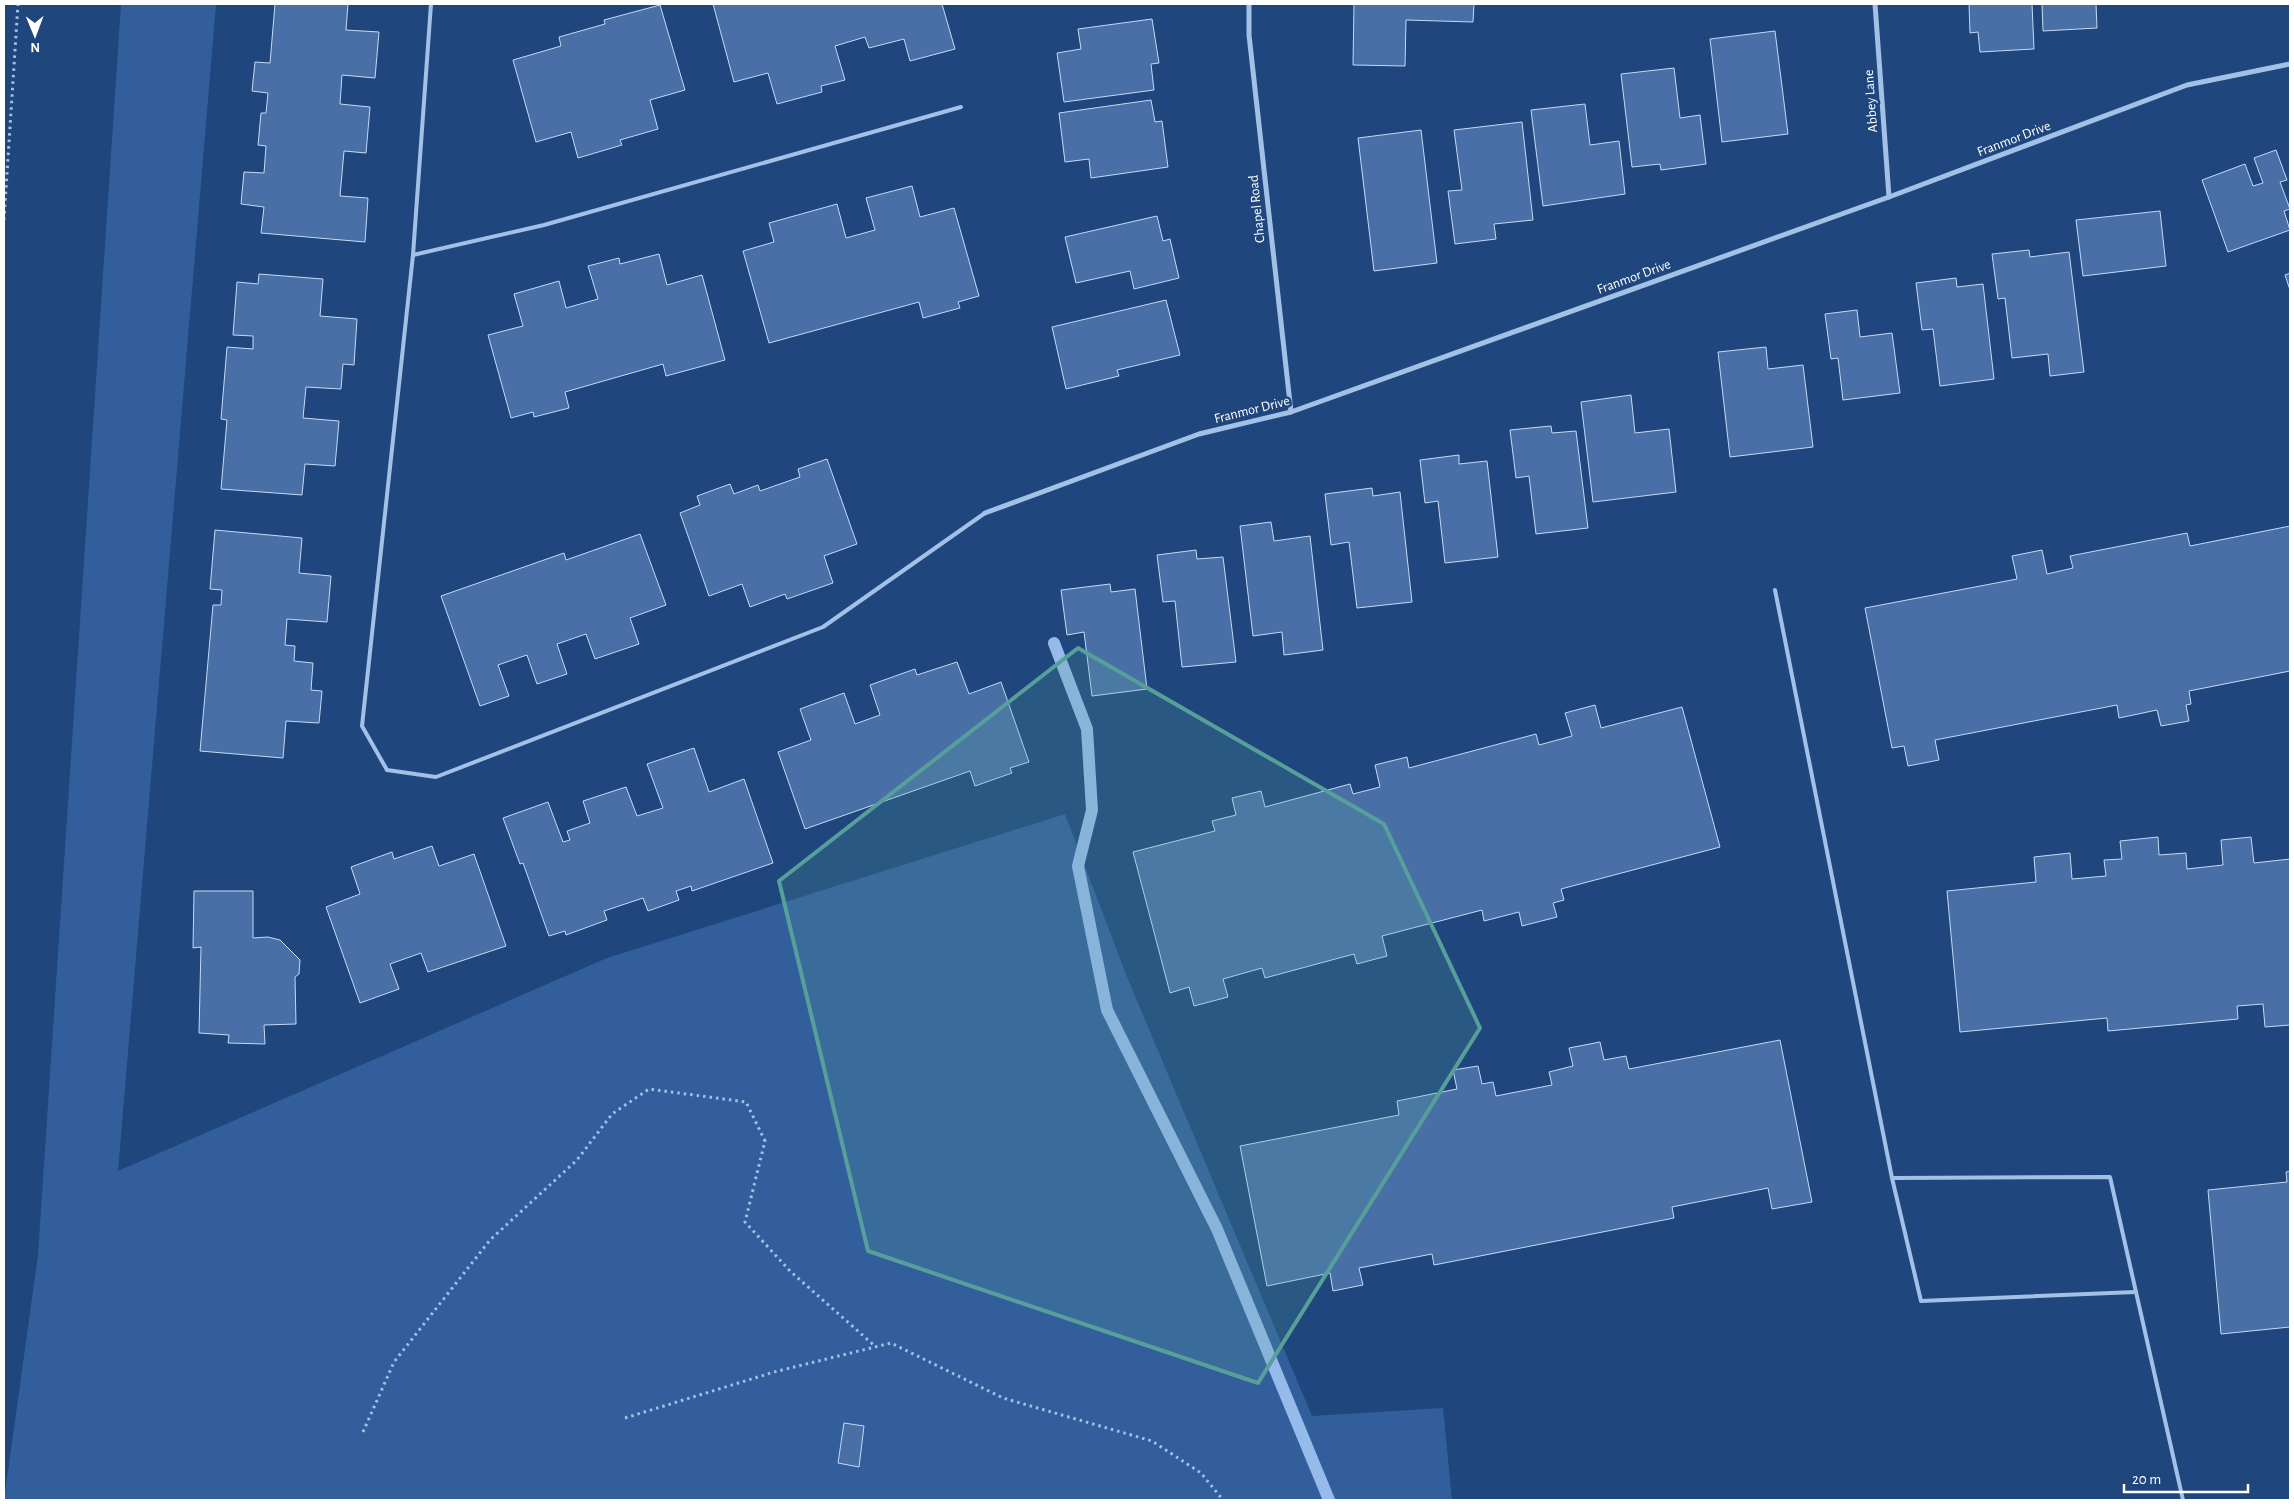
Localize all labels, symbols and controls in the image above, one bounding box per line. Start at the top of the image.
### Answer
north arrow [10,10,60,60]
text: N [30,40,40,54]
street label: Abbey Lane [1862,69,1880,133]
street label: Franmor Drive [1975,119,2053,159]
street label: Chapel Road [1246,174,1268,244]
street label: Franmor Drive [1595,257,1673,297]
street label: Franmor Drive [1213,394,1291,426]
scale bar [2124,1462,2248,1494]
text: 20 m [2132,1472,2161,1487]

